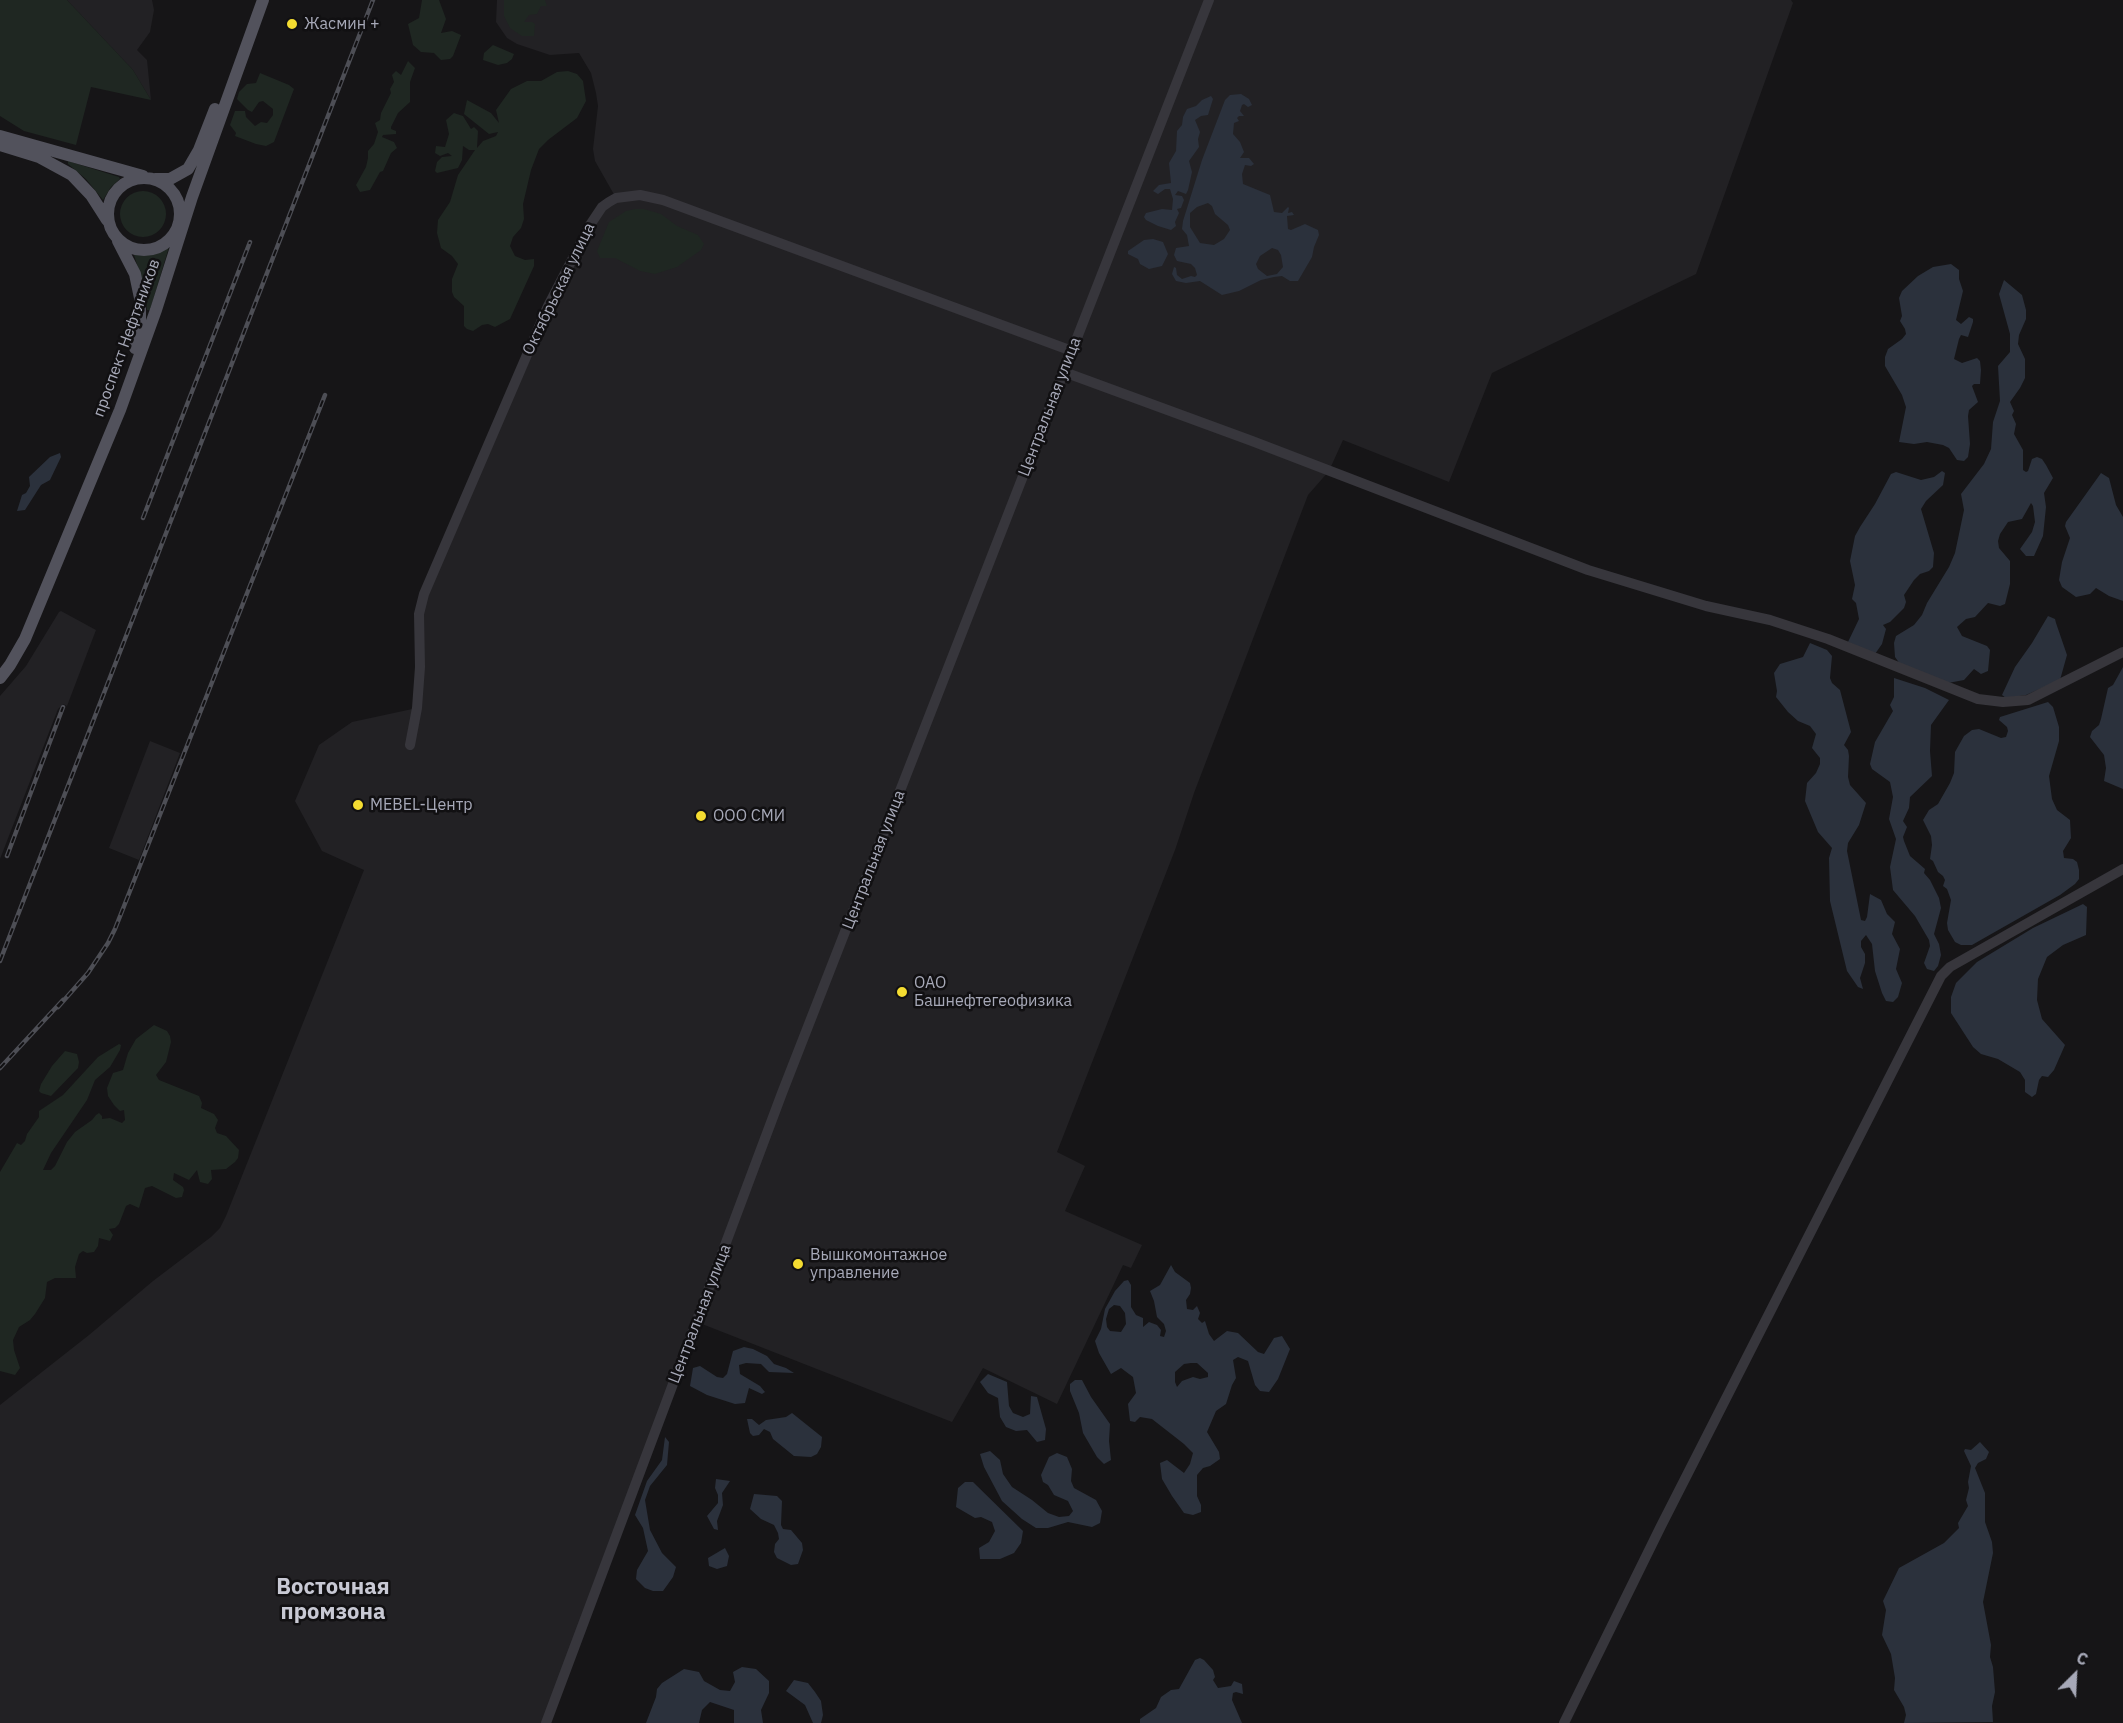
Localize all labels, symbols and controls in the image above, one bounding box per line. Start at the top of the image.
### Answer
place label: Жасмин + [304,14,379,34]
marker: Жасмин + [285,17,299,31]
street label: Октябрьская улица [519,220,599,358]
street label: проспект Нефтяников [89,256,165,420]
street label: Центральная улица [1015,335,1085,479]
street label: Центральная улица [839,788,909,932]
place label: MEBEL-Центр [370,795,472,815]
marker: MEBEL-Центр [351,798,365,812]
place label: ООО СМИ [713,806,785,826]
marker: ООО СМИ [694,809,708,823]
place label: ОАО Башнефтегеофизика [914,973,1072,1011]
marker: ОАО Башнефтегеофизика [895,985,909,999]
street label: Центральная улица [665,1242,735,1386]
place label: Вышкомонтажное управление [810,1245,947,1283]
marker: Вышкомонтажное управление [791,1257,805,1271]
district label: Восточная промзона [276,1575,390,1627]
north arrow [2045,1645,2105,1705]
text: С [2073,1647,2091,1670]

